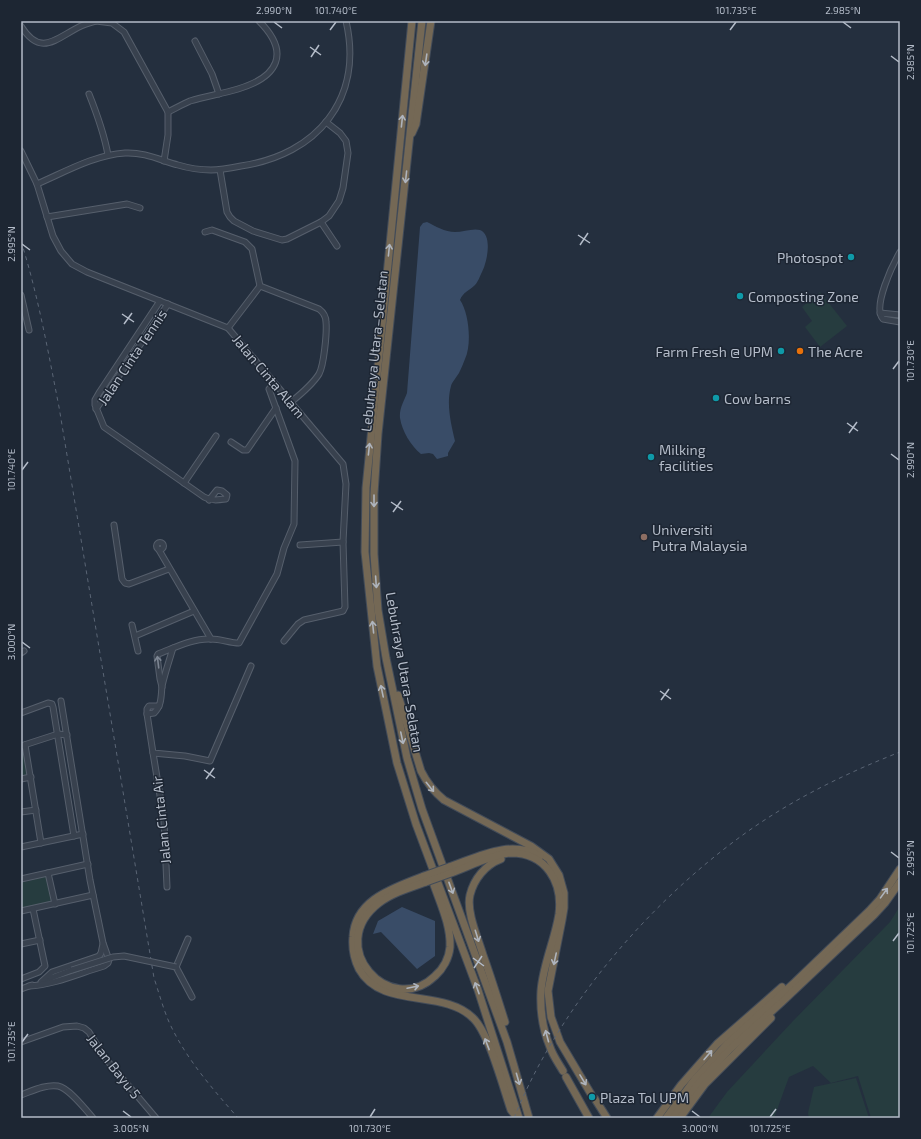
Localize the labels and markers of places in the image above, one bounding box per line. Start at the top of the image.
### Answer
place label: Photospot [777,249,843,266]
marker: Photospot [846,252,856,262]
place label: Composting Zone [748,288,859,305]
marker: Composting Zone [735,291,745,301]
place label: Farm Fresh @ UPM [655,343,773,360]
place label: The Acre [808,343,863,360]
marker: Farm Fresh @ UPM [776,346,786,356]
marker: The Acre [795,346,805,356]
place label: Cow barns [724,390,791,407]
marker: Cow barns [711,393,721,403]
place label: Milking facilities [659,441,713,474]
marker: Milking facilities [646,452,656,462]
place label: Universiti Putra Malaysia [652,521,747,554]
marker: Universiti Putra Malaysia [639,532,649,542]
place label: Plaza Tol UPM [600,1089,689,1106]
marker: Plaza Tol UPM [587,1092,597,1102]

